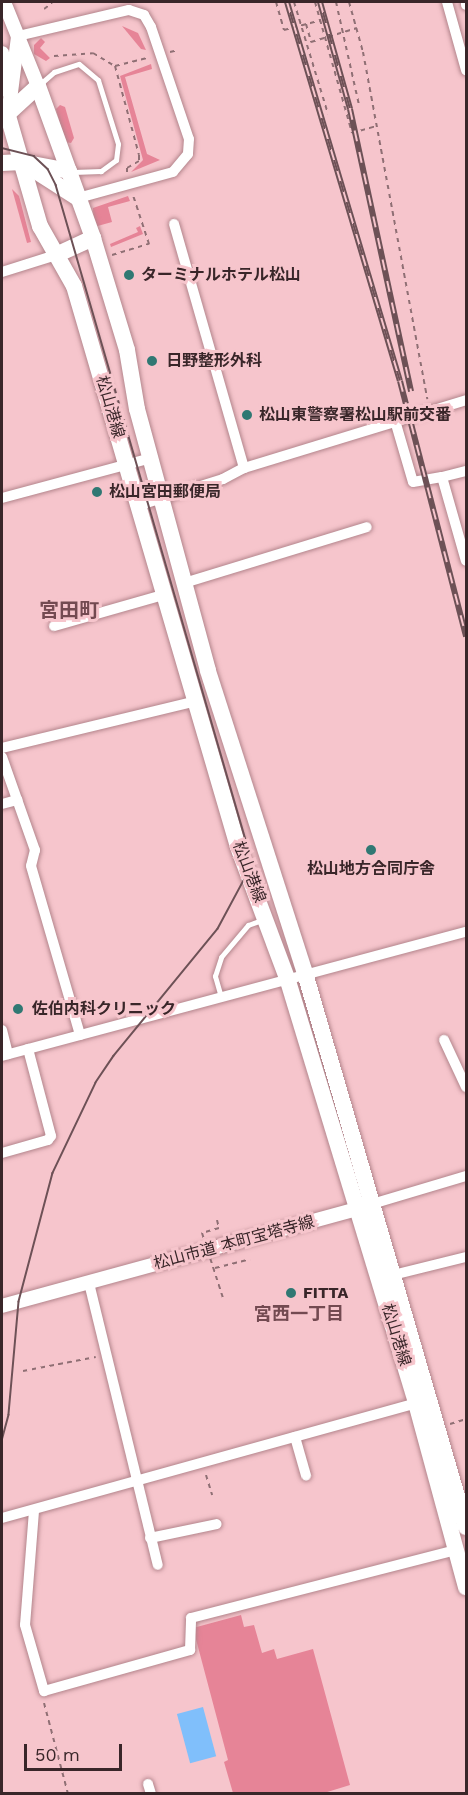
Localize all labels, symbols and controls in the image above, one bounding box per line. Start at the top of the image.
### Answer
place label: ターミナルホテル松山 [141,265,301,285]
marker: ターミナルホテル松山 [122,268,136,282]
place label: 日野整形外科 [166,351,262,371]
marker: 日野整形外科 [143,352,161,370]
street label: 松山港線 [92,374,128,440]
place label: 松山東警察署松山駅前交番 [259,405,451,425]
marker: 松山東警察署松山駅前交番 [240,408,254,422]
place label: 松山宮田郵便局 [109,482,221,502]
marker: 松山宮田郵便局 [90,485,104,499]
district label: 宮田町 [39,598,99,622]
street label: 松山港線 [229,839,269,905]
marker: 松山地方合同庁舎 [364,843,378,857]
place label: 松山地方合同庁舎 [307,859,435,879]
place label: 佐伯内科クリニック [32,999,176,1019]
marker: 佐伯内科クリニック [9,1000,27,1018]
street label: 松山市道 本町宝塔寺線 [152,1212,316,1274]
place label: FITTA [303,1283,348,1303]
marker: FITTA [284,1286,298,1300]
street label: 松山港線 [377,1302,415,1368]
district label: 宮西一丁目 [254,1303,344,1325]
scale bar [27,1732,124,1770]
text: 50 m [35,1744,80,1765]

